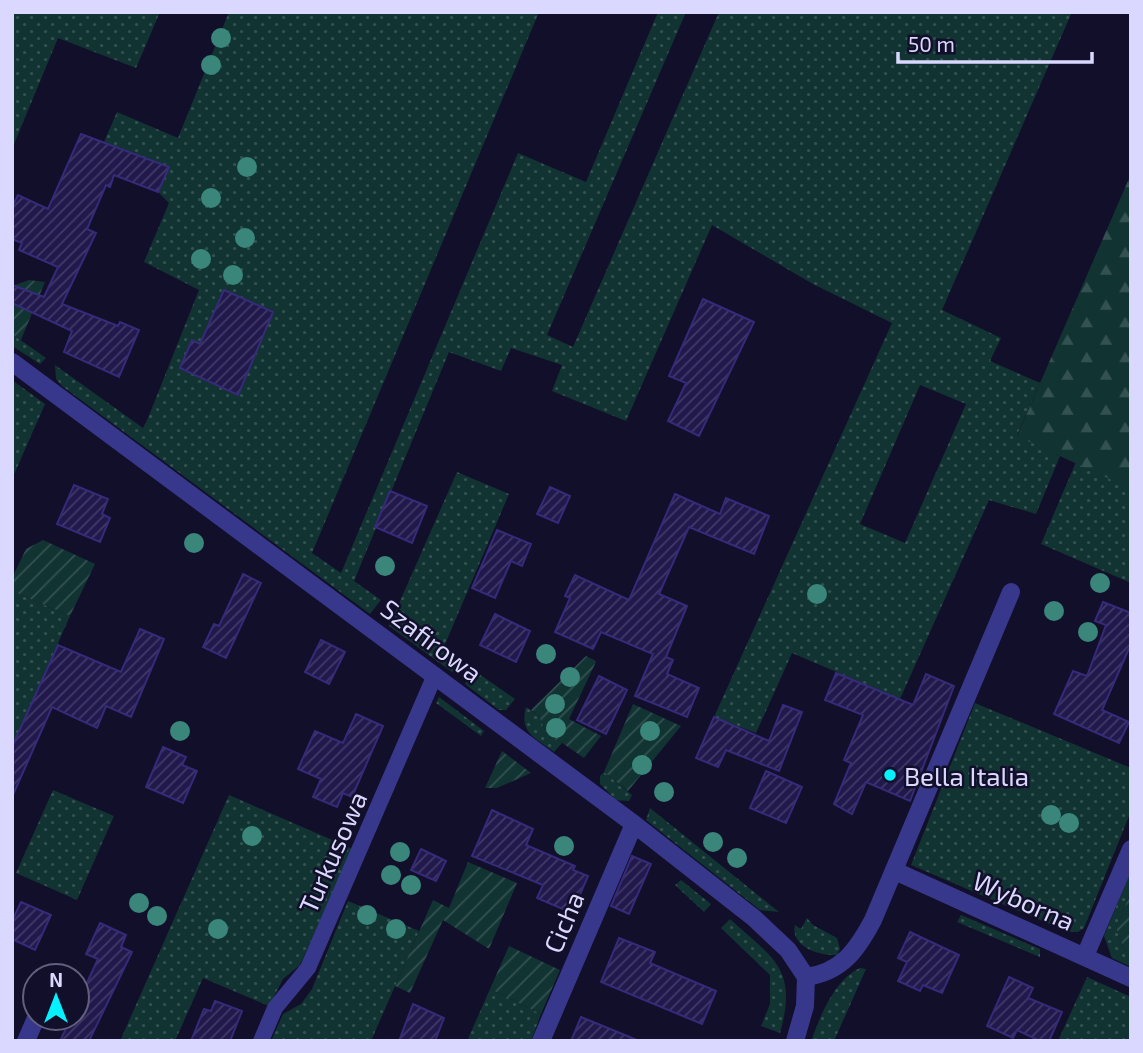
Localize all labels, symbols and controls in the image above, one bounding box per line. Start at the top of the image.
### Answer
scale bar [898,21,1092,65]
text: 50 m [908,31,955,56]
street label: Szafirowa [375,592,489,688]
place label: Bella Italia [904,760,1029,791]
marker: Bella Italia [882,767,898,783]
street label: Turkusowa [291,786,373,918]
street label: Wyborna [968,864,1080,936]
street label: Cicha [536,887,590,957]
north arrow [21,962,91,1032]
text: N [49,968,63,991]

